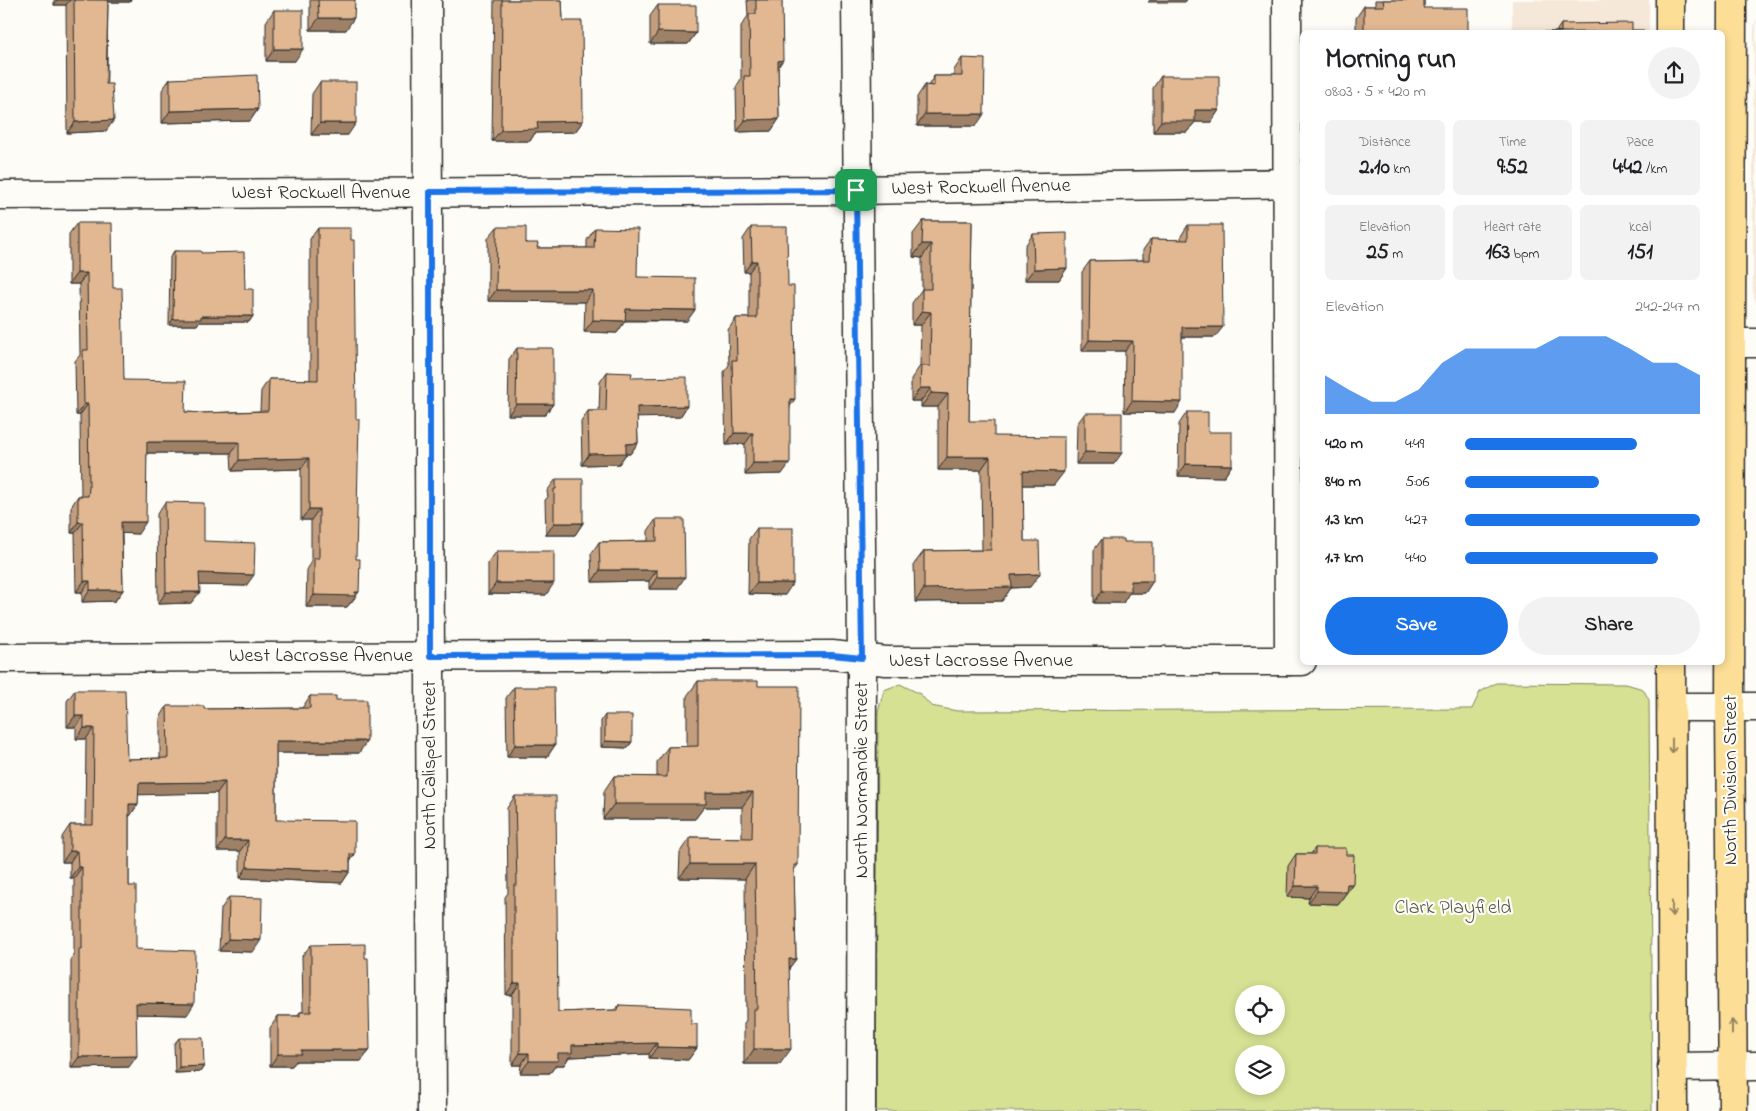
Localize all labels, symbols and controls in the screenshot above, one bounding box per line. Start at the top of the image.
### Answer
text: Morning run [1325,40,1456,81]
button: share [1648,47,1700,99]
text: 08:03 · 5 × 420 m [1325,80,1426,104]
text: Distance [1359,132,1411,153]
text: Time [1499,132,1526,153]
text: Pace [1626,132,1654,153]
text: 2.10 [1359,153,1390,183]
text: 9:52 [1497,153,1528,183]
text: 4:42 [1613,153,1643,183]
text: km [1390,159,1410,180]
text: /km [1643,159,1667,180]
pin [835,169,877,211]
street label: West Rockwell Avenue [891,172,1071,204]
icon: arrive [842,176,870,204]
street label: West Rockwell Avenue [231,179,411,208]
text: Elevation [1359,217,1411,238]
text: Heart rate [1484,217,1541,238]
text: kcal [1629,217,1651,238]
text: 25 [1366,238,1389,268]
text: 163 [1486,238,1510,268]
text: 151 [1627,238,1653,268]
text: m [1389,244,1403,265]
text: bpm [1510,244,1539,265]
text: Elevation [1325,295,1384,319]
text: 242–247 m [1635,295,1700,319]
text: 420 m [1325,432,1363,456]
text: 4:49 [1405,432,1424,456]
text: 840 m [1325,470,1361,494]
text: 5:06 [1405,470,1429,494]
text: 1.3 km [1325,508,1363,532]
text: 4:27 [1405,508,1428,532]
text: 1.7 km [1325,546,1363,570]
text: 4:40 [1405,546,1426,570]
button: Save [1325,597,1508,655]
button: Share [1518,597,1700,655]
street label: West Lacrosse Avenue [229,642,413,671]
street label: West Lacrosse Avenue [889,647,1073,676]
street label: North Calispel Street [416,680,445,849]
street label: North Normandie Street [848,681,877,878]
street label: North Division Street [1717,695,1746,865]
one-way arrow [1667,738,1677,754]
park label: Clark Playfield [1394,894,1512,923]
one-way arrow [1667,900,1677,916]
map controls [1235,985,1285,1095]
button: locate [1235,985,1285,1035]
one-way arrow [1727,1020,1737,1036]
button: layers [1235,1045,1285,1095]

